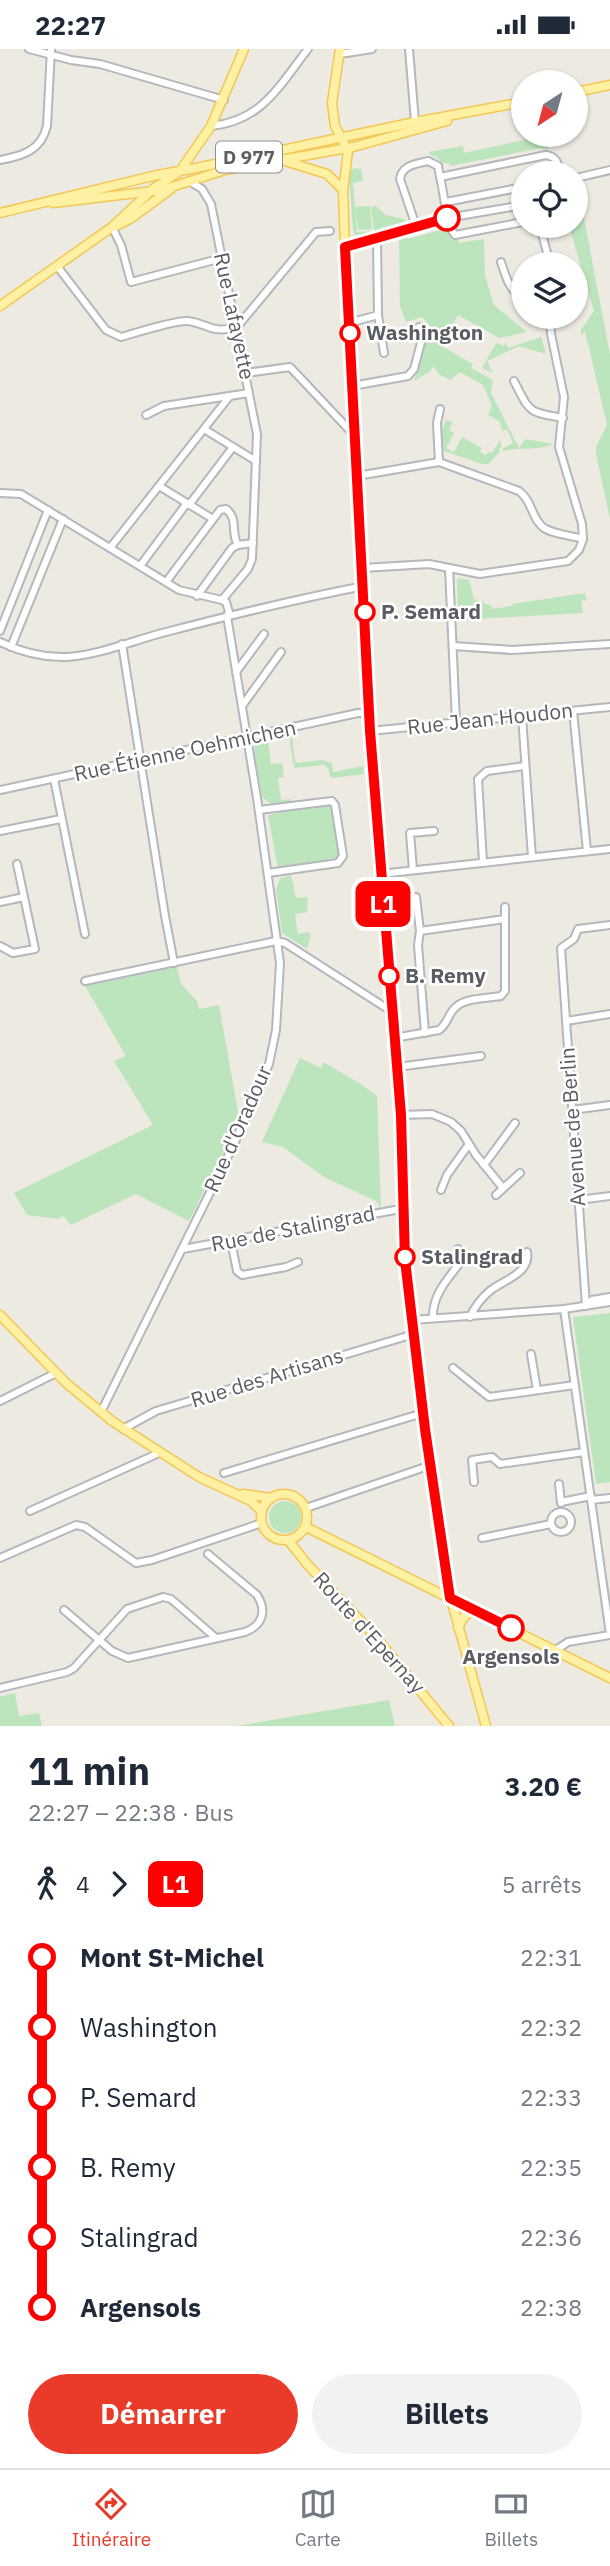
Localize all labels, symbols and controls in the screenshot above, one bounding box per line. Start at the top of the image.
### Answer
text: 22:27 [35,8,106,42]
north arrow [511,70,588,147]
map controls [511,70,588,329]
road number: D 977 [216,141,282,173]
button: locate [511,161,588,238]
unlabelled marker [434,205,460,231]
street label: Rue Lafayette [208,250,262,382]
button: layers [511,252,588,329]
place label: Washington [366,318,483,346]
marker: Washington [340,323,360,343]
place label: P. Semard [381,597,481,625]
marker: P. Semard [355,602,375,622]
street label: Rue Jean Houdon [406,695,574,741]
street label: Rue Étienne Oehmichen [71,713,298,787]
line badge: L1 [352,881,414,927]
text: L1 [369,888,397,920]
place label: B. Remy [405,961,486,989]
marker: B. Remy [379,966,399,986]
street label: Avenue de Berlin [552,1046,592,1208]
street label: Rue d'Oradour [197,1060,278,1196]
street label: Rue de Stalingrad [209,1198,377,1258]
place label: Stalingrad [421,1242,523,1270]
marker: Stalingrad [395,1247,415,1267]
street label: Rue des Artisans [187,1341,346,1414]
street label: Route d'Epernay [307,1565,432,1700]
marker: Argensols [498,1615,524,1641]
place label: Argensols [462,1642,560,1670]
text: 11 min [28,1746,150,1795]
text: 3.20 € [505,1769,582,1803]
text: 22:27 – 22:38 · Bus [28,1797,234,1827]
icon: walk [28,1865,66,1903]
icon: forward [100,1865,138,1903]
text: L1 [162,1868,189,1900]
text: 4 [76,1869,90,1899]
text: 5 arrêts [502,1869,582,1899]
text: Mont St-Michel [80,1940,264,1974]
text: 22:31 [520,1942,582,1972]
text: Washington [80,2010,218,2044]
text: 22:32 [520,2012,582,2042]
text: P. Semard [80,2080,197,2114]
text: 22:33 [520,2082,582,2112]
text: B. Remy [80,2150,176,2184]
text: 22:35 [520,2152,582,2182]
text: Stalingrad [80,2220,199,2254]
text: 22:36 [520,2222,582,2252]
text: Argensols [80,2290,201,2324]
text: 22:38 [520,2292,582,2322]
button: Démarrer [28,2374,298,2454]
button: Billets [312,2374,582,2454]
tab: Itinéraire [72,2485,151,2551]
tab: Carte [295,2485,341,2551]
tab: Billets [484,2485,538,2551]

